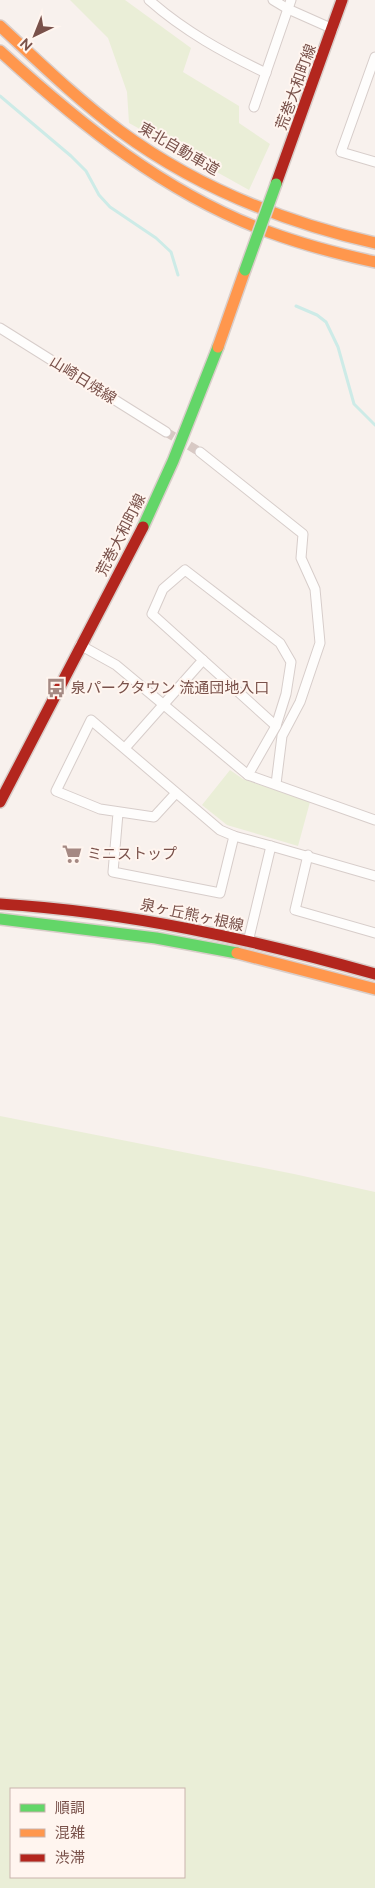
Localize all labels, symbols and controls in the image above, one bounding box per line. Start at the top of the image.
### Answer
north arrow [10,10,60,60]
text: N [17,35,35,54]
street label: 荒巻大和町線 [272,42,320,132]
street label: 東北自動車道 [136,119,222,179]
street label: 山崎日焼線 [46,352,120,408]
street label: 荒巻大和町線 [93,491,149,579]
bus stop icon: 泉パークタウン 流通団地入口 [45,677,67,699]
place label: 泉パークタウン 流通団地入口 [71,679,269,697]
supermarket icon: ミニストップ [61,843,83,865]
place label: ミニストップ [87,845,177,863]
street label: 泉ヶ丘熊ヶ根線 [139,895,245,935]
legend [10,1788,185,1878]
text: 順調 [55,1799,85,1817]
text: 混雑 [55,1824,85,1842]
text: 渋滞 [55,1849,85,1867]

